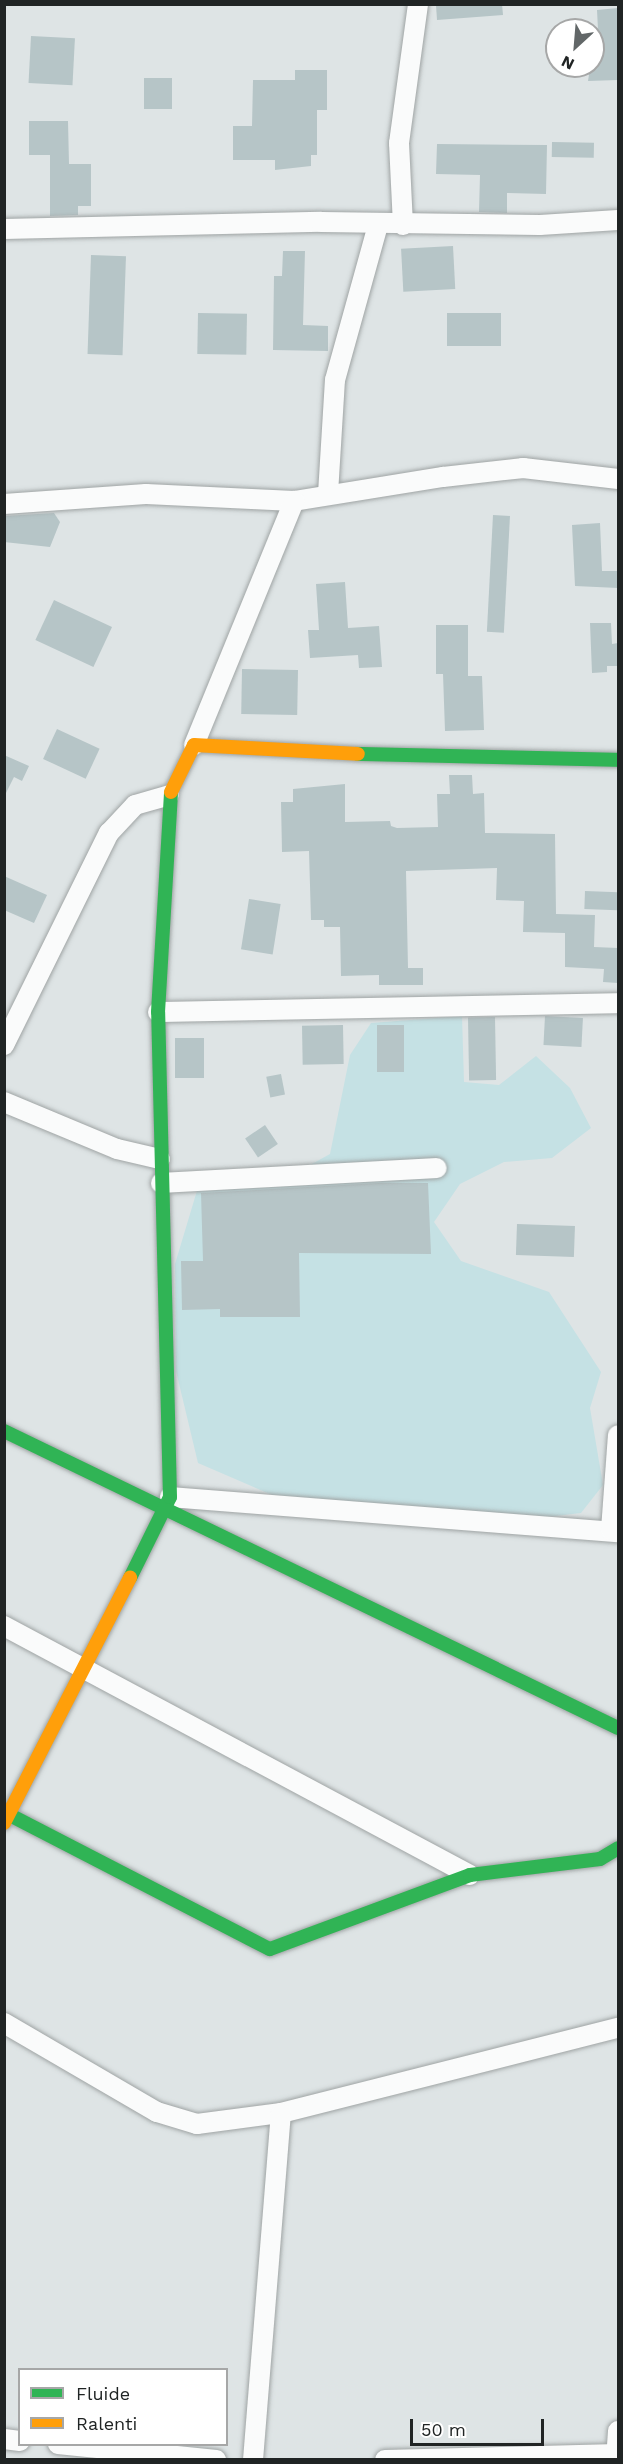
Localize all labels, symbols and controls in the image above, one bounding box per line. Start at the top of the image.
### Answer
north arrow [545,18,605,78]
text: N [558,52,577,74]
legend [18,2368,228,2446]
text: Fluide [76,2383,130,2404]
scale bar [413,2407,546,2445]
text: Ralenti [76,2413,137,2434]
text: 50 m [421,2419,466,2440]

